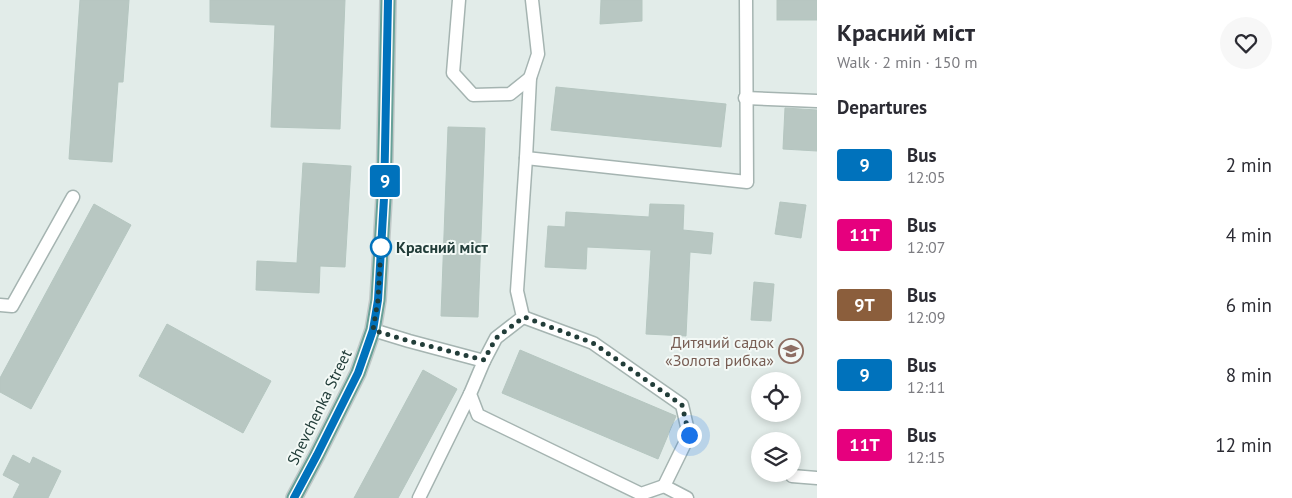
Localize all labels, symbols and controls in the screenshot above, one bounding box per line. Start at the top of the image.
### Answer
text: Красний міст [837,17,975,48]
button: heart [1220,17,1272,69]
text: Walk · 2 min · 150 m [837,52,977,72]
text: Departures [837,95,927,119]
text: Bus [907,143,936,167]
text: 9 [859,153,870,176]
text: 2 min [1226,153,1272,177]
line badge: 9 [369,165,401,197]
text: 12:05 [907,167,945,187]
text: 9 [380,169,390,192]
text: Bus [907,213,936,237]
text: 11Т [849,223,880,246]
text: 4 min [1226,223,1272,247]
marker: Красний міст [370,236,392,258]
place label: Красний міст [396,237,488,257]
text: 12:07 [907,237,945,257]
text: Bus [907,283,936,307]
text: 9Т [854,293,875,316]
text: 6 min [1226,293,1272,317]
text: 12:09 [907,307,945,327]
place label: Дитячий садок «Золота рибка» [665,332,774,370]
school or university icon: Дитячий садок «Золота рибка» [778,338,804,364]
street label: Shevchenka Street [282,345,356,468]
text: Bus [907,353,936,377]
text: 9 [859,363,870,386]
text: 8 min [1226,363,1272,387]
map controls [751,372,801,482]
button: locate [751,372,801,422]
text: 12:11 [907,377,945,397]
your location [677,423,702,448]
text: Bus [907,423,936,447]
button: layers [751,432,801,482]
text: 11Т [849,433,880,456]
text: 12 min [1215,433,1272,457]
text: 12:15 [907,447,945,467]

